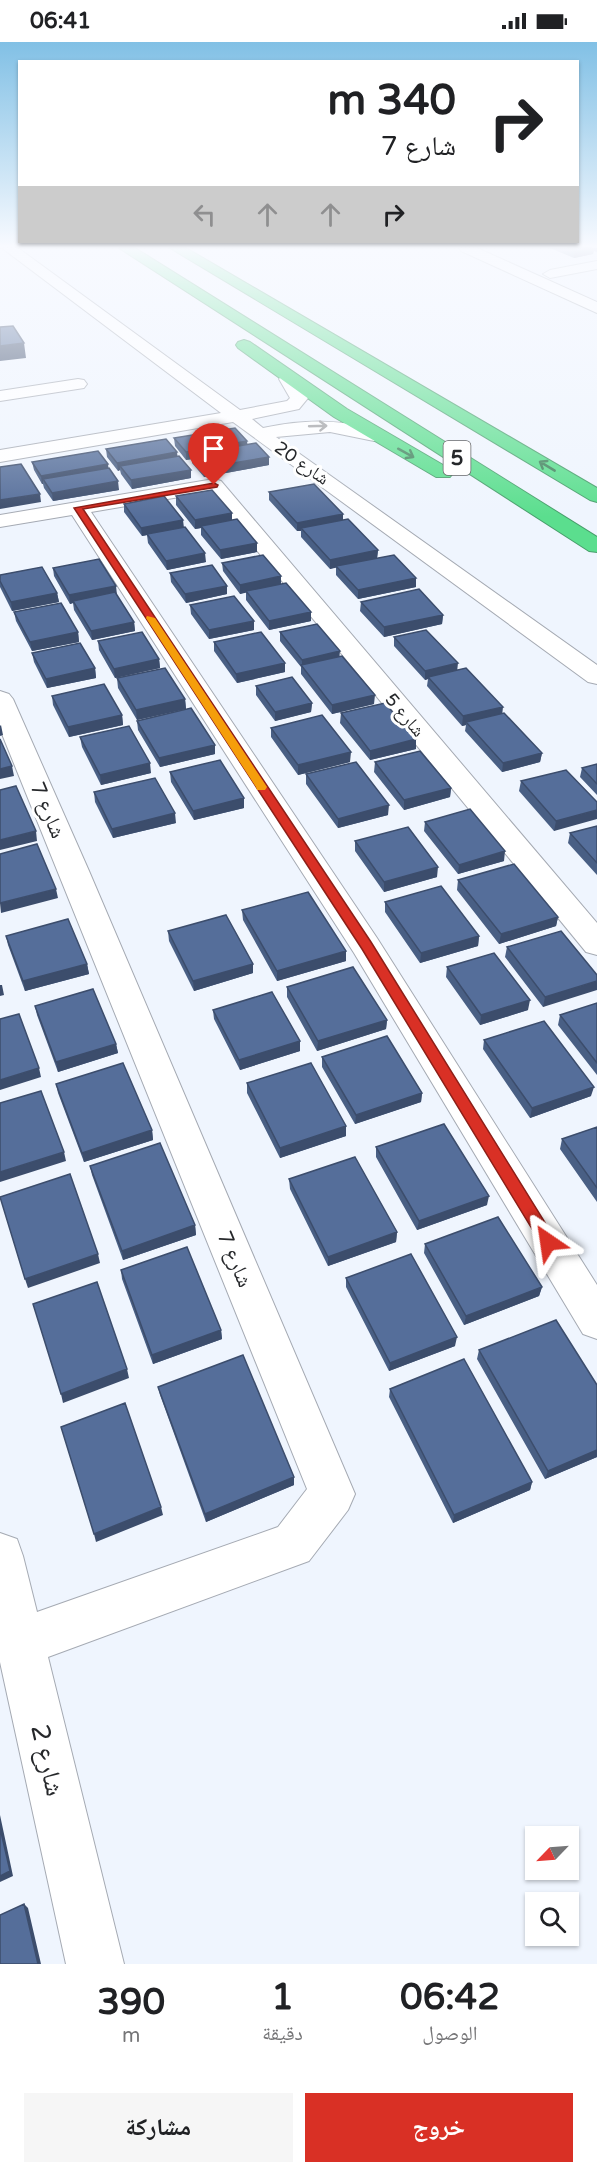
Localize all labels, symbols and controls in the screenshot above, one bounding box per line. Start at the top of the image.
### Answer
text: 06:41 [30,8,91,34]
text: 340 m [327,75,456,126]
icon: right [477,84,555,162]
text: شارع 7 [381,130,456,163]
icon: left [188,198,221,231]
icon: ahead [251,198,284,231]
icon: ahead [314,198,347,231]
icon: right [377,198,410,231]
one-way arrow [307,420,327,431]
pin [188,423,239,485]
icon: arrive [197,432,230,465]
street label: شارع 20 [270,436,334,490]
road number: 5 [444,441,470,475]
one-way arrow [397,447,414,459]
one-way arrow [539,460,556,472]
street label: شارع 5 [380,689,430,741]
street label: شارع 7 [25,778,70,842]
position arrow [516,1210,580,1274]
street label: شارع 7 [212,1227,257,1291]
street label: شارع 2 [24,1721,71,1799]
north arrow [525,1826,579,1880]
map controls [525,1826,579,1946]
button: search [525,1892,579,1946]
text: 1 [271,1976,294,2019]
text: 06:42 [400,1976,500,2019]
text: 390 [97,1981,165,2024]
text: دقيقة [262,2022,303,2046]
text: الوصول [422,2022,478,2046]
text: m [122,2024,140,2048]
button: مشاركة [24,2093,293,2162]
button: خروج [305,2093,573,2162]

